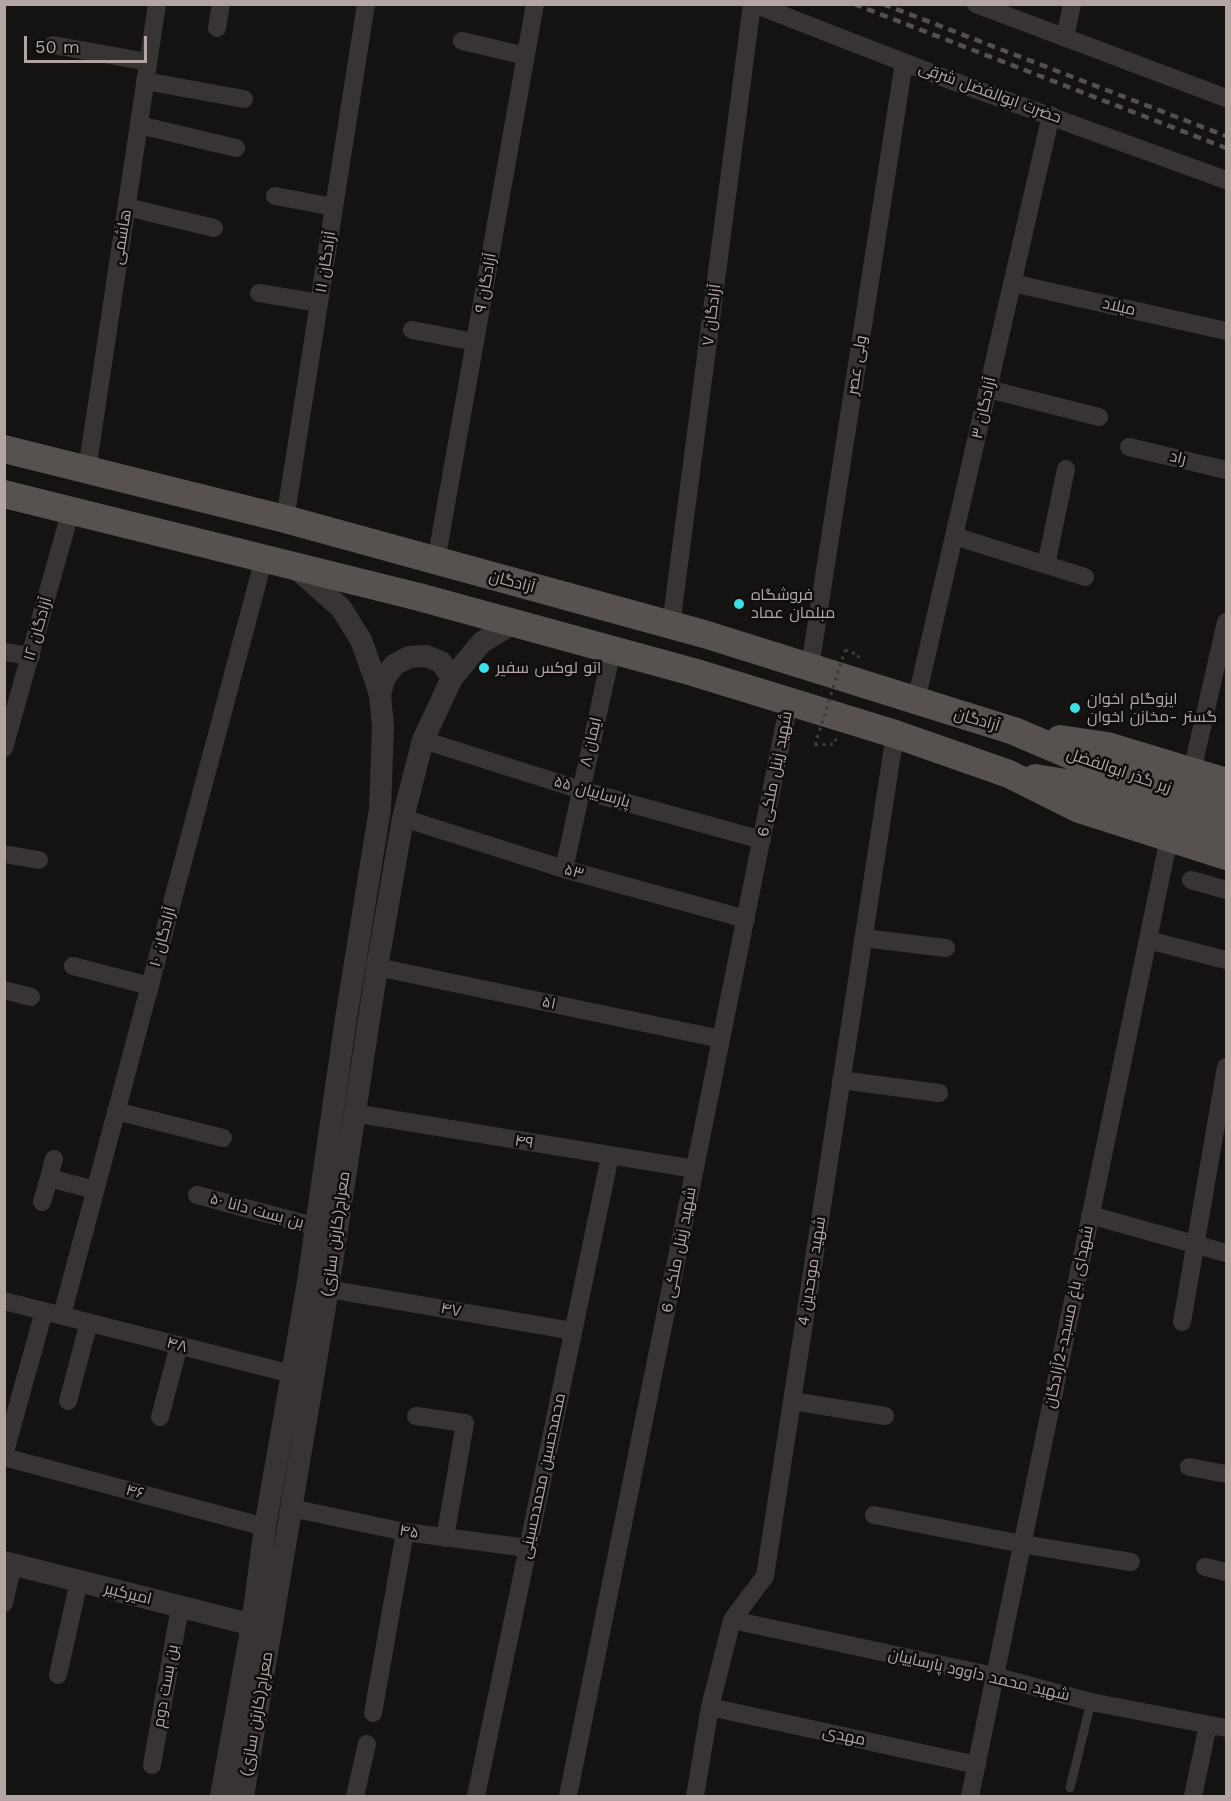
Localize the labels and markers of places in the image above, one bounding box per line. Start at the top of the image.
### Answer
place label: فروشگاه مبلمان عماد [751,585,835,623]
marker: فروشگاه مبلمان عماد [732,597,746,611]
place label: اتو لوکس سفیر [496,658,601,678]
marker: اتو لوکس سفیر [477,661,491,675]
place label: ایزوگام اخوان گستر -مخازن اخوان [1087,689,1217,727]
marker: ایزوگام اخوان گستر -مخازن اخوان [1068,701,1082,715]

